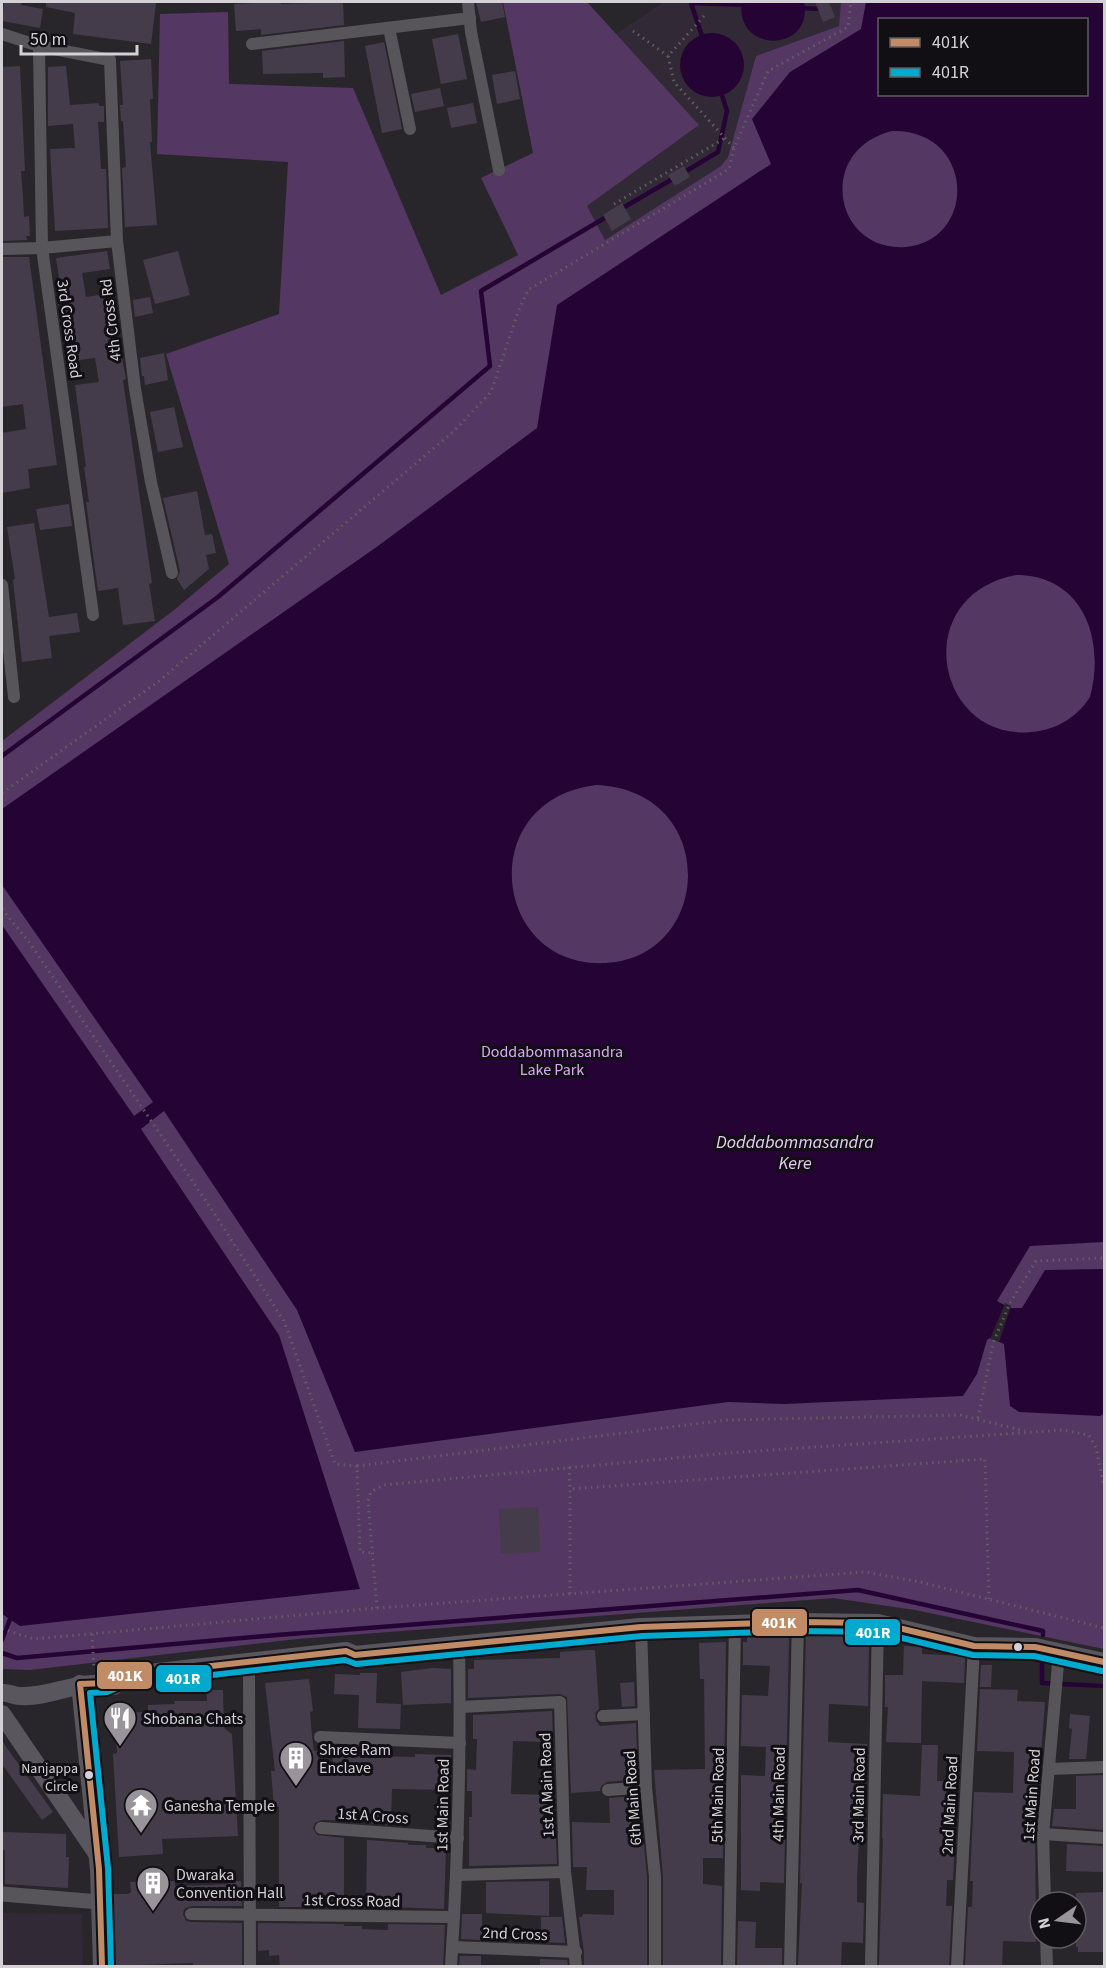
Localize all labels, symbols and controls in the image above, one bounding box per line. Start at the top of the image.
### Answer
scale bar [21,18,136,56]
legend [878,18,1088,96]
text: 50 m [30,27,66,52]
text: 401K [932,30,970,55]
text: 401R [932,60,969,85]
street label: 4th Cross Rd [95,277,127,362]
street label: 3rd Cross Road [51,278,87,380]
park label: Doddabommasandra Lake Park [481,1041,623,1081]
water label: Doddabommasandra Kere [716,1130,874,1176]
line badge: 401K [751,1608,808,1637]
text: 401K [761,1612,797,1634]
line badge: 401R [844,1618,901,1646]
text: 401R [855,1622,891,1644]
unlabelled marker [1012,1641,1024,1653]
line badge: 401K [96,1661,153,1690]
line badge: 401R [155,1664,212,1693]
text: 401K [107,1665,143,1687]
text: 401R [165,1668,201,1690]
restaurant icon: Shobana Chats [102,1700,138,1747]
place label: Shobana Chats [143,1708,244,1730]
street label: 1st A Main Road [534,1732,560,1838]
place label: Shree Ram Enclave [319,1739,391,1779]
building icon: Shree Ram Enclave [278,1740,314,1787]
street label: 4th Main Road [767,1746,791,1842]
street label: 5th Main Road [706,1747,730,1843]
street label: 3rd Main Road [847,1747,871,1843]
street label: 1st Main Road [1018,1748,1046,1842]
street label: 6th Main Road [619,1750,647,1846]
street label: 2nd Main Road [936,1755,964,1855]
street label: 1st Main Road [431,1758,455,1852]
place label: Nanjappa Circle [21,1759,78,1797]
marker: Nanjappa Circle [83,1769,95,1781]
temple icon: Ganesha Temple [123,1787,159,1834]
place label: Ganesha Temple [164,1795,275,1817]
street label: 1st A Cross [337,1803,410,1829]
place label: Dwaraka Convention Hall [176,1864,283,1904]
building icon: Dwaraka Convention Hall [135,1865,171,1912]
street label: 1st Cross Road [303,1889,401,1913]
north arrow [1028,1890,1088,1950]
text: N [1032,1916,1056,1931]
street label: 2nd Cross [482,1922,548,1946]

